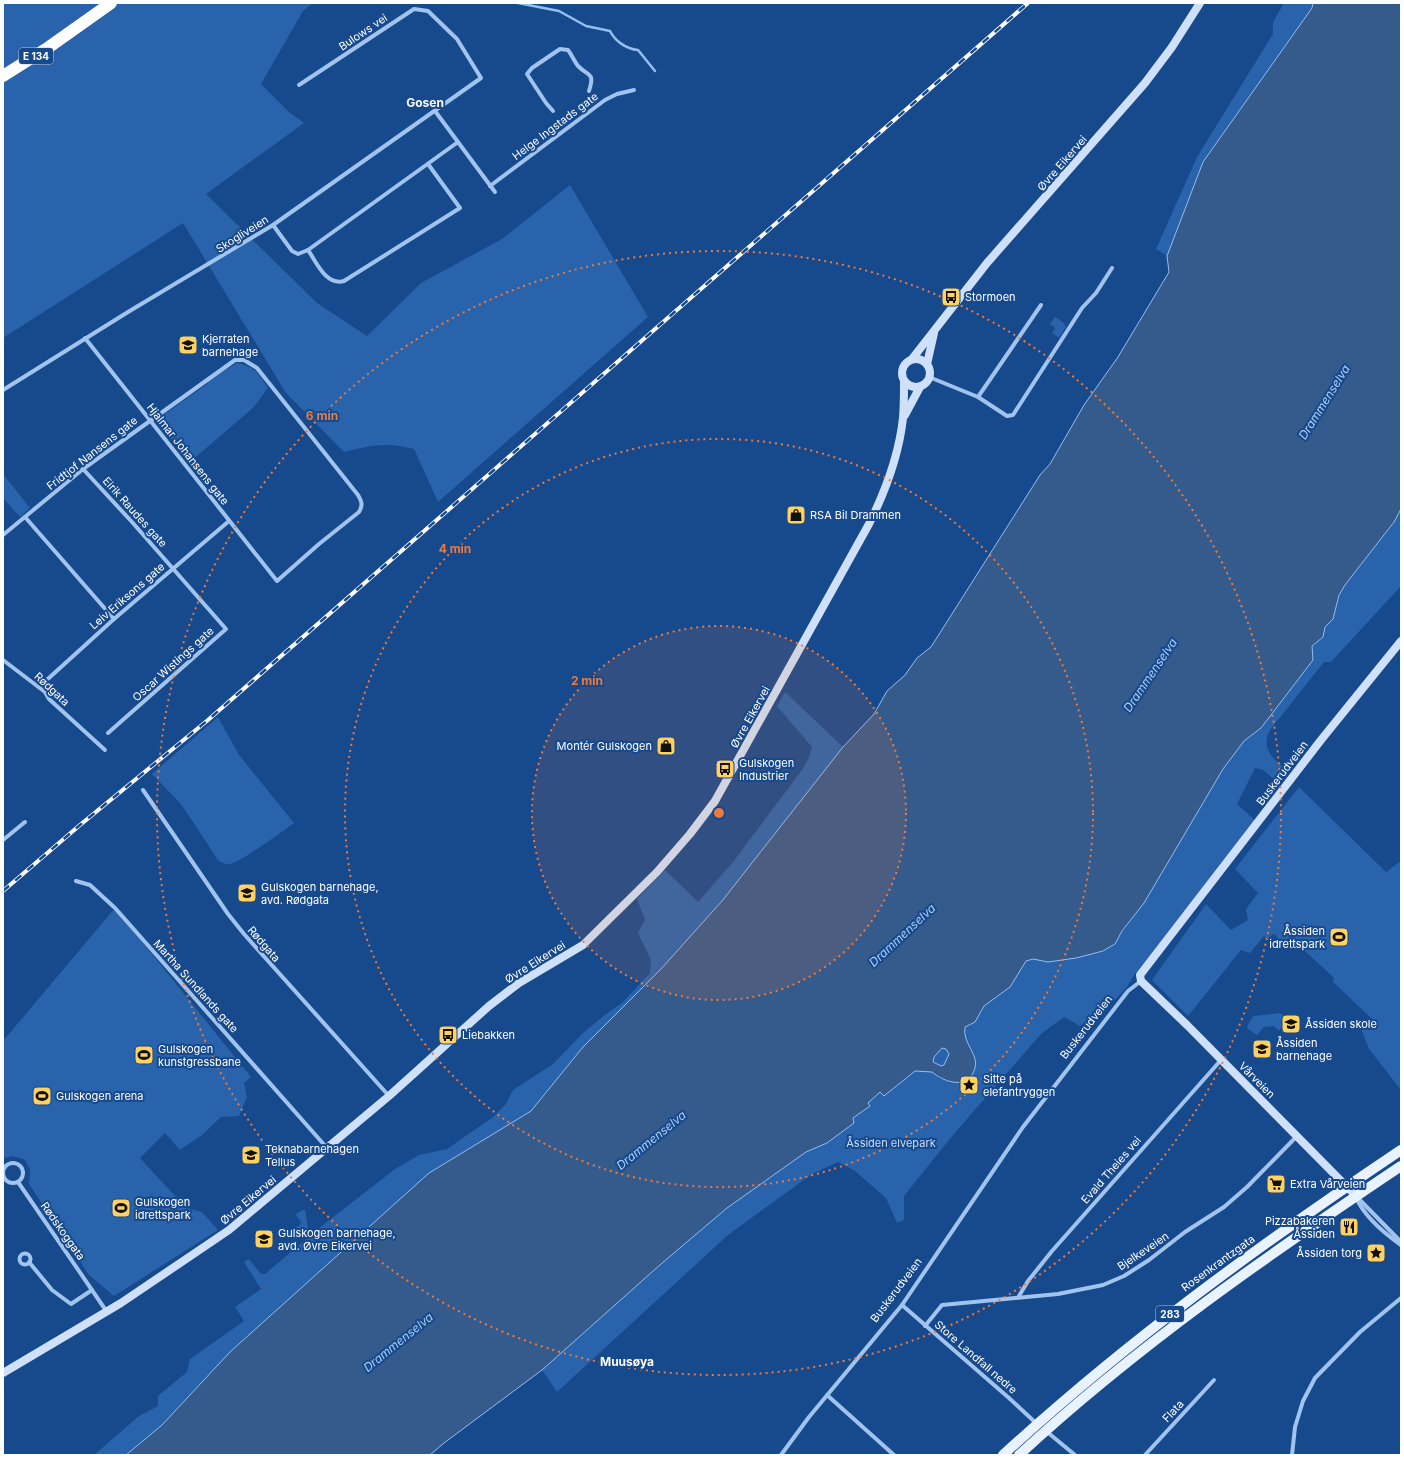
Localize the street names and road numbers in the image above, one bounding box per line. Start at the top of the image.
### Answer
street label: Bulows vei [336,11,390,53]
road number: E 134 [19,48,53,64]
street label: Helge Ingstads gate [509,89,601,163]
street label: Øvre Eikervei [1034,132,1090,194]
street label: Skogliveien [213,212,271,256]
street label: Hjalmar Johansens gate [144,400,232,508]
street label: Fridtjof Nansens gate [44,413,140,493]
street label: Eirik Raudes gate [100,474,170,550]
street label: Leiv Eriksons gate [87,560,167,632]
street label: Oscar Wistings gate [129,624,217,704]
street label: Rødgata [31,669,73,709]
street label: Øvre Eikervei [727,683,773,751]
street label: Buskerudveien [1253,738,1311,808]
street label: Rødgata [245,923,283,965]
street label: Martha Sundlands gate [151,937,241,1035]
street label: Øvre Eikervei [502,938,568,986]
street label: Buskerudveien [1057,992,1115,1062]
street label: Vårveien [1236,1059,1278,1101]
street label: Evald Theies vei [1078,1134,1144,1206]
street label: Øvre Eikervei [217,1172,279,1228]
street label: Rødskoggata [38,1199,88,1263]
street label: Bjelkeveien [1115,1229,1171,1273]
street label: Rosenkrantzgata [1179,1232,1257,1294]
street label: Buskerudveien [867,1255,925,1325]
road number: 283 [1156,1306,1184,1322]
street label: Store Landfall nedre [932,1317,1020,1397]
street label: Flata [1159,1397,1187,1425]

